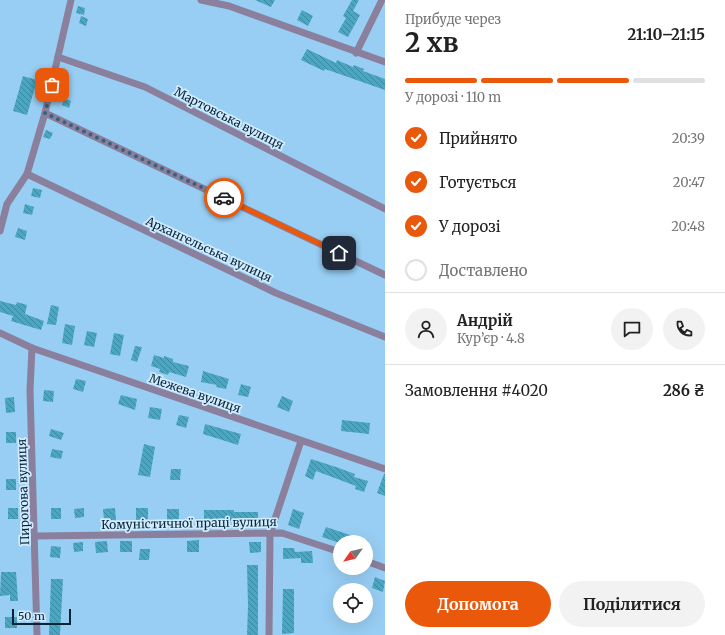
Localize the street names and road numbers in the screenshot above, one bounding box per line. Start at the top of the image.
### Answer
street label: Мартовська вулиця [172,84,286,152]
street label: Архангельська вулиця [142,213,275,285]
street label: Межева вулиця [147,370,243,416]
street label: Пирогова вулиця [14,439,32,545]
street label: Комуністичної праці вулиця [101,514,277,532]

